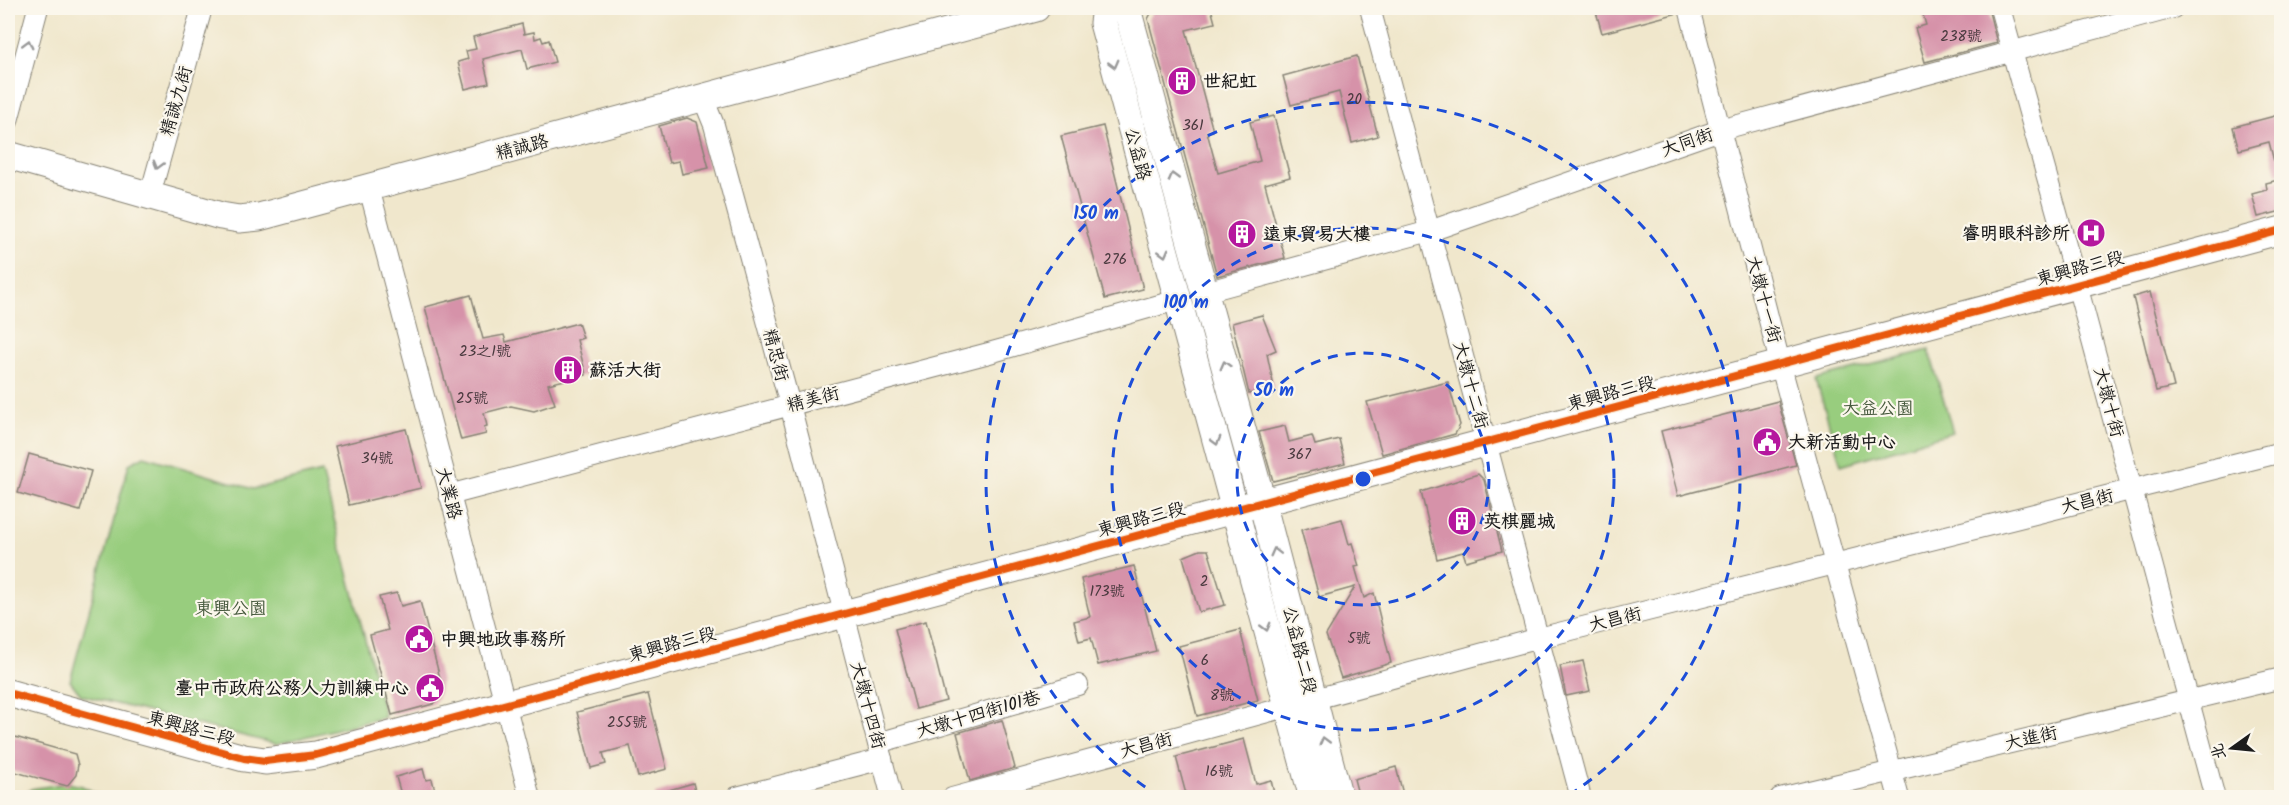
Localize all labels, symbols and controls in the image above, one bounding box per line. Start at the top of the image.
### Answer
house number: 238號 [1940,25,1982,49]
one-way arrow [21,39,33,50]
one-way arrow [1106,59,1119,69]
street label: 精誠九街 [154,63,201,140]
building icon: 世紀虹 [1166,65,1198,97]
place label: 世紀虹 [1203,68,1257,97]
house number: 20 [1346,88,1363,112]
house number: 361 [1182,114,1204,138]
street label: 大同街 [1657,121,1718,166]
street label: 公益路 [1116,125,1158,184]
street label: 精誠路 [493,127,552,169]
one-way arrow [153,159,165,170]
one-way arrow [1168,172,1181,182]
text: 150 m [1073,200,1119,229]
hospital icon: 睿明眼科診所 [2075,217,2107,249]
building icon: 遠東貿易大樓 [1226,218,1258,250]
place label: 睿明眼科診所 [1962,220,2070,249]
place label: 遠東貿易大樓 [1263,221,1371,250]
street label: 東興路三段 [2033,244,2128,295]
one-way arrow [1157,247,1169,258]
house number: 276 [1103,248,1127,272]
street label: 大墩十一街 [1737,252,1788,347]
text: 100 m [1163,289,1209,318]
street label: 精忠街 [754,326,796,385]
street label: 大墩十二街 [1444,338,1495,433]
house number: 23之1號 [459,340,511,364]
building icon: 蘇活大街 [552,354,584,386]
place label: 蘇活大街 [589,357,661,386]
one-way arrow [1220,360,1232,371]
street label: 大墩十街 [2084,364,2131,441]
street label: 東興路三段 [1564,369,1659,420]
text: 50 m [1253,377,1294,406]
street label: 精美街 [784,379,843,421]
house number: 25號 [456,387,488,411]
park label: 大益公園 [1842,395,1914,424]
public building icon: 大新活動中心 [1751,426,1783,458]
place label: 大新活動中心 [1788,429,1896,458]
one-way arrow [1208,436,1221,446]
house number: 367 [1287,443,1312,467]
house number: 34號 [361,447,393,471]
street label: 大業路 [427,464,469,523]
centre of rings [1353,469,1373,489]
street label: 大昌街 [2058,482,2117,523]
street label: 東興路三段 [1094,495,1189,546]
building icon: 英棋麗城 [1446,505,1478,537]
place label: 英棋麗城 [1483,508,1555,537]
one-way arrow [1269,547,1282,557]
house number: 2 [1200,570,1208,594]
house number: 173號 [1089,580,1125,604]
park label: 東興公園 [195,595,267,624]
street label: 大昌街 [1586,600,1645,641]
street label: 公益路二段 [1274,603,1324,698]
street label: 東興路三段 [625,620,720,671]
one-way arrow [1259,621,1271,632]
public building icon: 中興地政事務所 [403,623,435,655]
place label: 中興地政事務所 [440,626,566,655]
house number: 5號 [1347,627,1371,651]
house number: 6 [1201,649,1209,673]
street label: 大墩十四街 [841,658,892,753]
public building icon: 臺中市政府公務人力訓練中心 [414,672,446,704]
place label: 臺中市政府公務人力訓練中心 [175,675,409,704]
street label: 大墩十四街101巷 [913,684,1044,747]
house number: 8號 [1210,684,1234,708]
street label: 東興路三段 [143,704,238,755]
house number: 255號 [607,711,647,735]
north arrow [2202,718,2262,778]
street label: 大進街 [2002,719,2061,760]
street label: 大昌街 [1117,725,1176,767]
one-way arrow [1318,736,1331,746]
text: 北 [2205,741,2233,762]
house number: 16號 [1205,760,1233,784]

